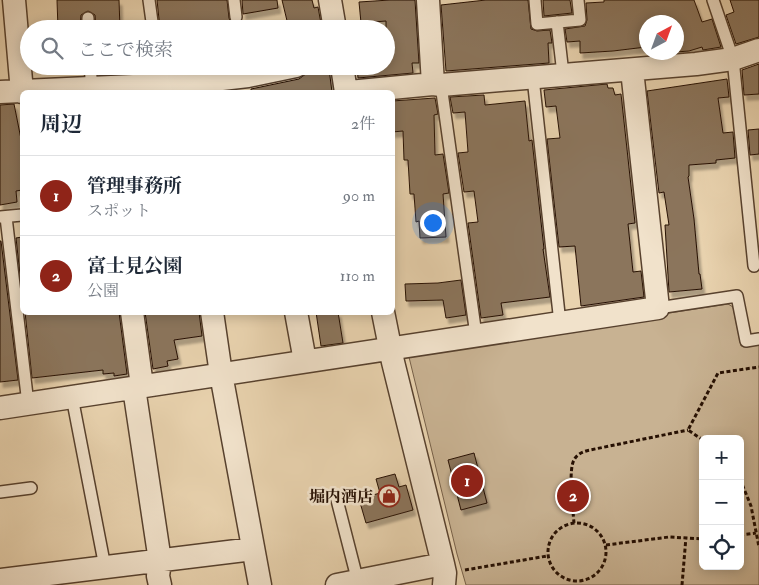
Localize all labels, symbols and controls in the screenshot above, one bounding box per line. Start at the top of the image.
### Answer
north arrow [639,15,684,60]
search box [20,20,395,75]
icon: search [38,34,66,62]
text: ここで検索 [78,38,173,62]
text: 周辺 [40,111,82,138]
text: 2件 [351,114,375,134]
text: 管理事務所 [87,174,182,198]
text: 1 [53,186,59,206]
text: 90 m [343,186,375,206]
text: スポット [87,201,151,221]
your location [420,210,446,236]
text: 富士見公園 [87,254,182,278]
text: 2 [52,266,60,286]
text: 110 m [340,266,375,286]
text: 公園 [87,281,119,301]
map controls [699,435,744,570]
button: + [699,435,744,480]
pin: 1 [451,462,483,500]
pin: 2 [557,477,589,515]
button: − [699,480,744,525]
shop icon: 堀内酒店 [377,484,401,508]
place label: 堀内酒店 [309,487,373,507]
button: locate [699,525,744,570]

